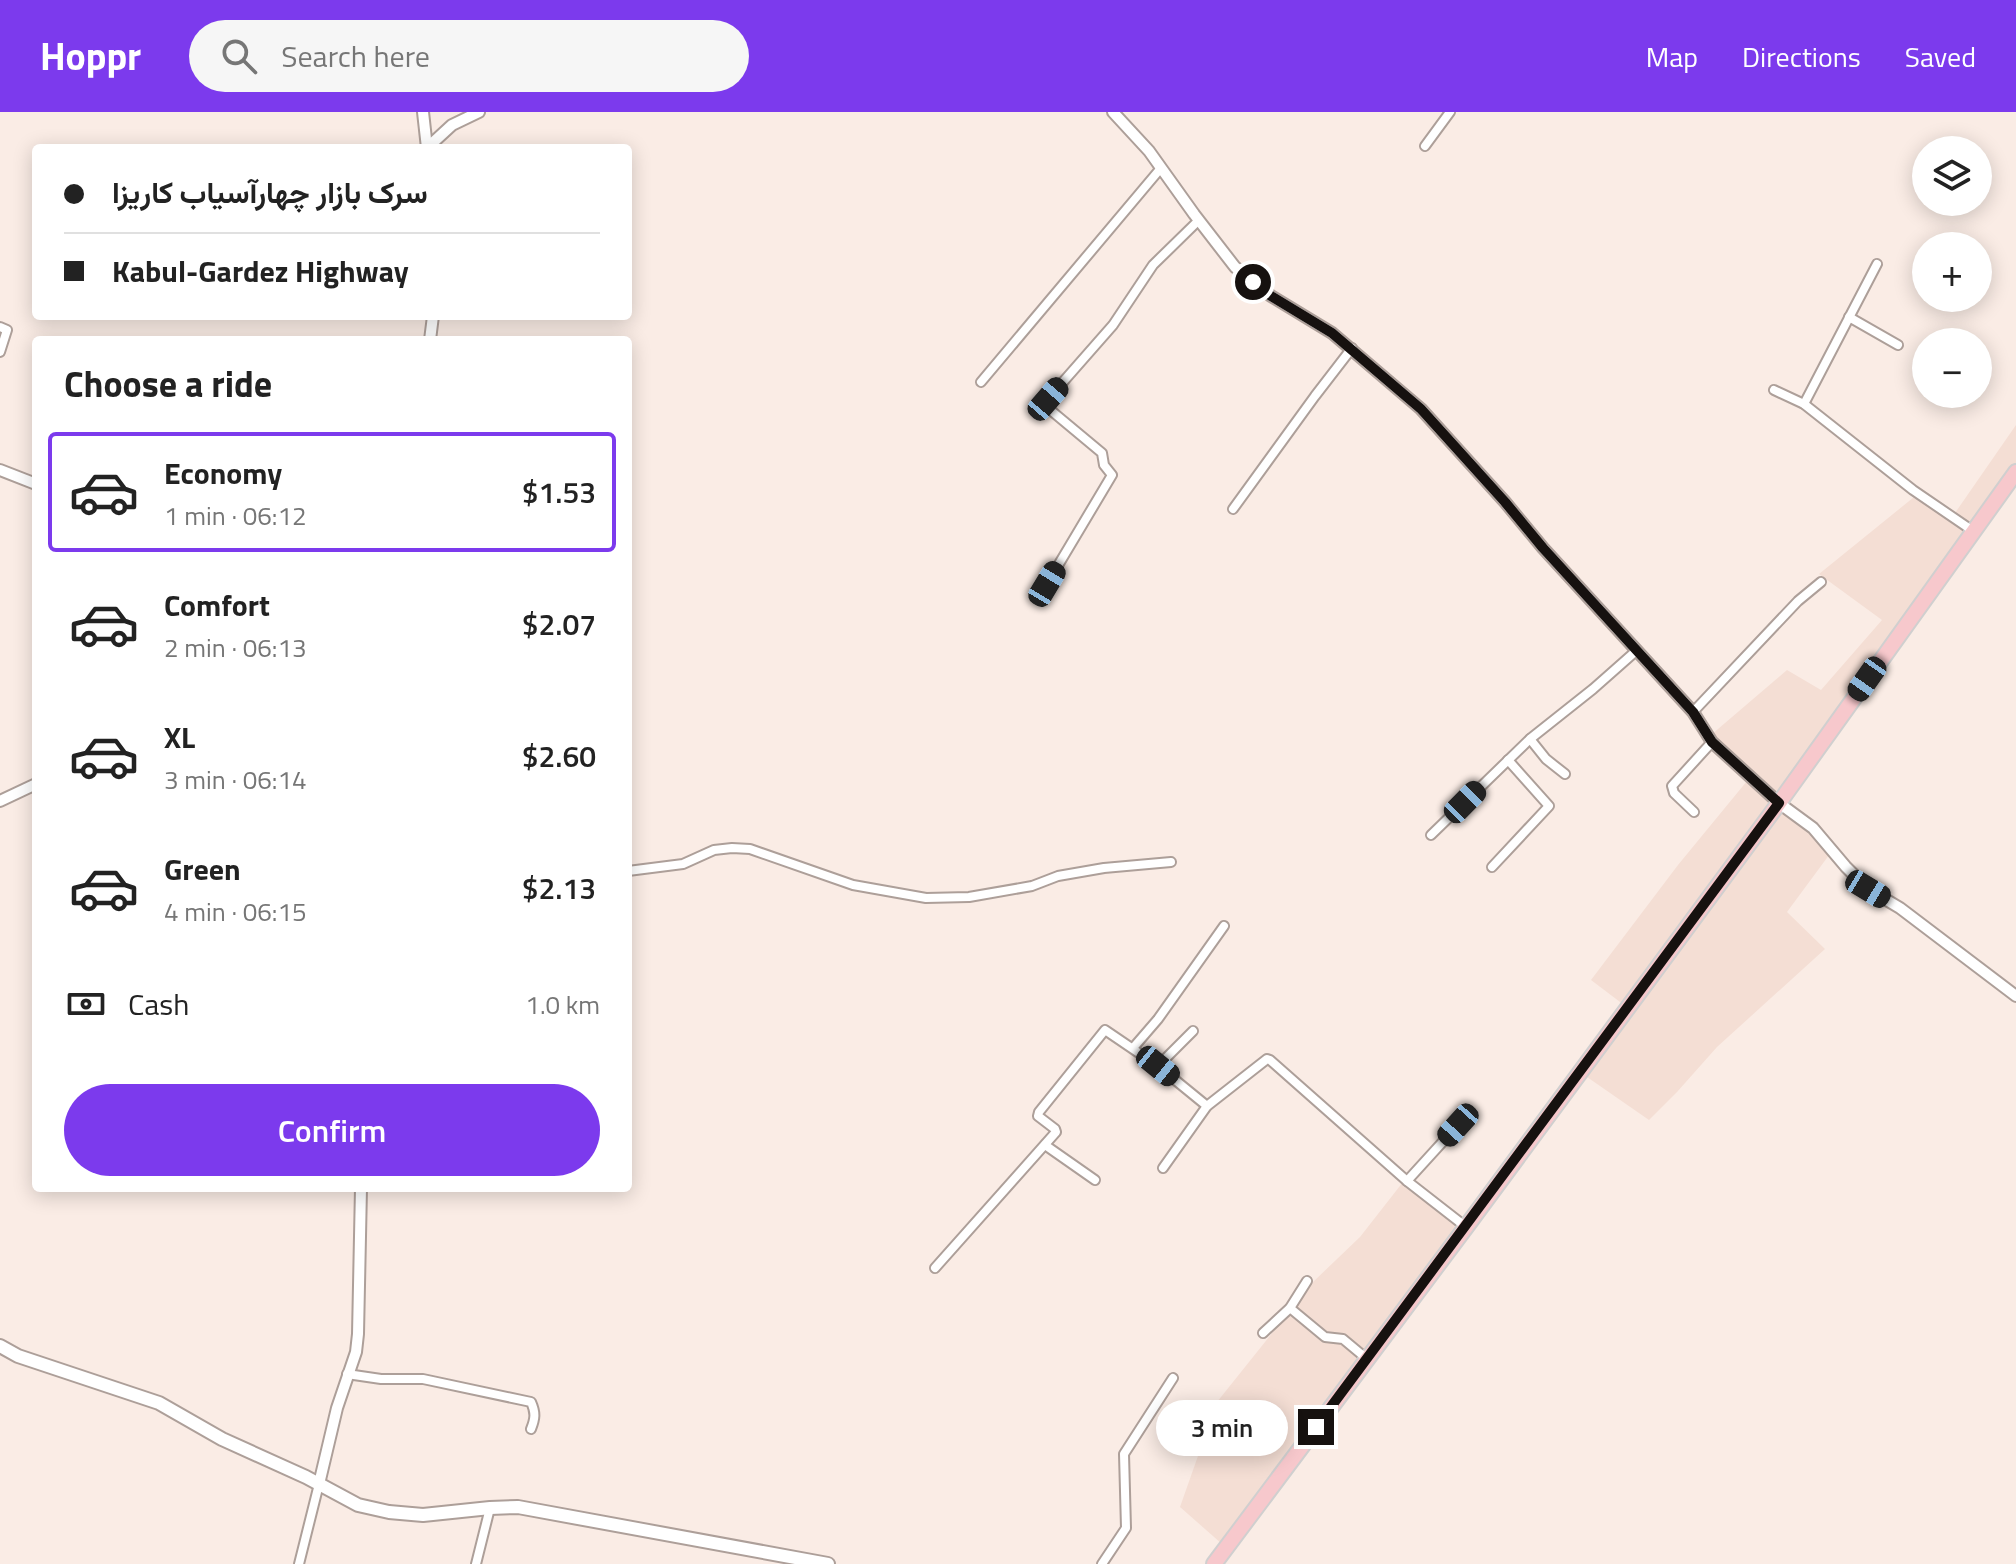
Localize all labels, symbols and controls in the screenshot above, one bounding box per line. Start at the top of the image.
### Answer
search box [189,20,749,92]
text: Hoppr [40,27,141,85]
text: Search here [281,33,430,79]
icon: search [217,34,261,78]
text: Map [1646,35,1698,78]
text: Directions [1742,35,1861,78]
text: Saved [1905,35,1976,78]
map controls [1912,136,1992,408]
button: layers [1912,136,1992,216]
text: سرک بازار چهارآسیاب کاریزا [112,169,428,215]
button: + [1912,232,1992,312]
text: Kabul-Gardez Highway [112,248,409,294]
route start [1235,264,1271,300]
button: − [1912,328,1992,408]
text: Choose a ride [64,356,272,411]
car [1023,373,1073,425]
text: Economy [164,450,282,496]
icon: car [68,456,140,528]
text: $1.53 [522,469,596,515]
text: 1 min · 06:12 [164,496,307,535]
car [1024,557,1070,611]
text: Comfort [164,582,270,628]
icon: car [68,588,140,660]
text: $2.07 [522,601,596,647]
text: 2 min · 06:13 [164,628,307,667]
car [1843,652,1891,706]
text: XL [164,714,195,760]
icon: car [68,720,140,792]
text: $2.60 [522,733,596,779]
text: 3 min · 06:14 [164,760,307,799]
car [1440,777,1490,827]
text: Green [164,846,241,892]
icon: car [68,852,140,924]
text: $2.13 [522,865,596,911]
car [1841,866,1895,912]
text: 4 min · 06:15 [164,892,307,931]
text: Cash [128,981,189,1027]
icon: cash [64,982,108,1026]
text: 1.0 km [525,985,600,1024]
car [1132,1042,1184,1090]
button: Confirm [64,1084,600,1176]
car [1433,1099,1483,1151]
callout: 3 min [1156,1399,1288,1455]
text: 3 min [1191,1408,1253,1447]
route end [1298,1409,1334,1445]

